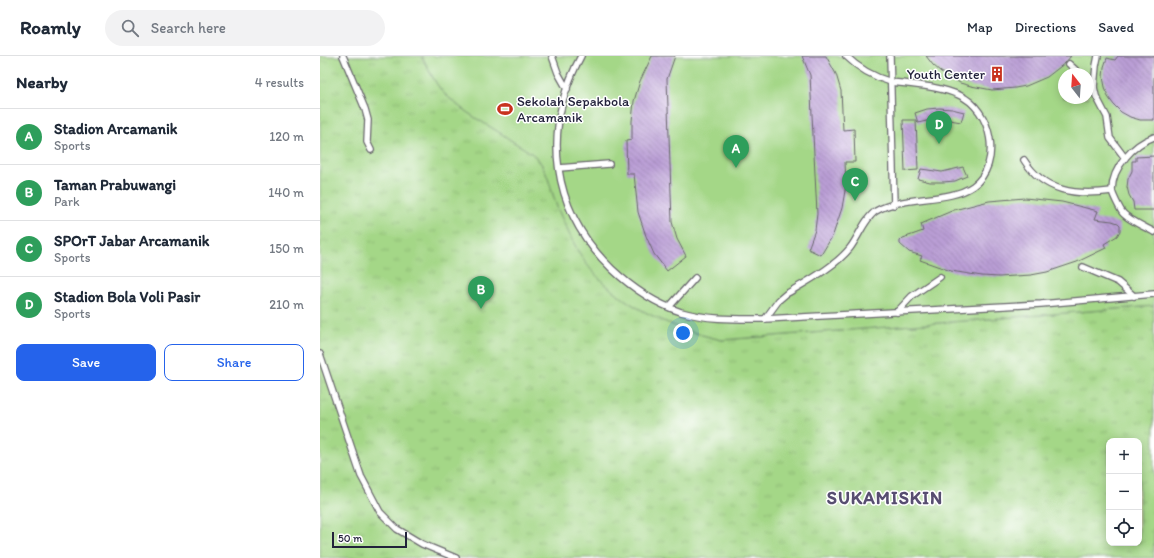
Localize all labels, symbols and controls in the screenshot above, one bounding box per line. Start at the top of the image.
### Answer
search box [105,10,385,46]
text: Roamly [20,16,81,39]
icon: search [119,17,141,39]
text: Search here [151,19,226,37]
text: Map [967,19,993,36]
text: Directions [1015,19,1076,36]
text: Saved [1098,19,1134,36]
building icon: Youth Center [988,65,1006,83]
place label: Youth Center [907,66,986,83]
north arrow [1058,68,1094,104]
text: Nearby [16,72,68,92]
text: 4 results [255,75,304,90]
place label: Sekolah Sepakbola Arcamanik [517,93,630,126]
sports icon: Sekolah Sepakbola Arcamanik [496,100,514,118]
pin: D [926,111,952,144]
text: Stadion Arcamanik [54,120,177,138]
text: A [25,129,33,144]
text: 120 m [269,129,304,144]
pin: A [723,135,749,168]
text: Sports [54,138,90,153]
pin: C [842,168,868,201]
text: Taman Prabuwangi [54,176,176,194]
text: B [25,185,33,200]
text: 140 m [268,185,304,200]
text: Park [54,194,80,209]
text: SPOrT Jabar Arcamanik [54,232,210,250]
text: C [25,241,33,256]
text: 150 m [269,241,304,256]
text: Sports [54,250,90,265]
pin: B [468,276,494,309]
text: Stadion Bola Voli Pasir [54,288,200,306]
text: D [25,297,33,312]
text: 210 m [269,297,304,312]
text: Sports [54,306,90,321]
your location [673,323,693,343]
button: Save [16,344,156,381]
button: Share [164,344,304,381]
map controls [1106,438,1142,546]
button: + [1106,438,1142,474]
button: − [1106,474,1142,510]
district label: SUKAMISKIN [827,487,943,509]
button: locate [1106,510,1142,546]
scale bar [332,530,407,549]
text: 50 m [338,532,362,545]

